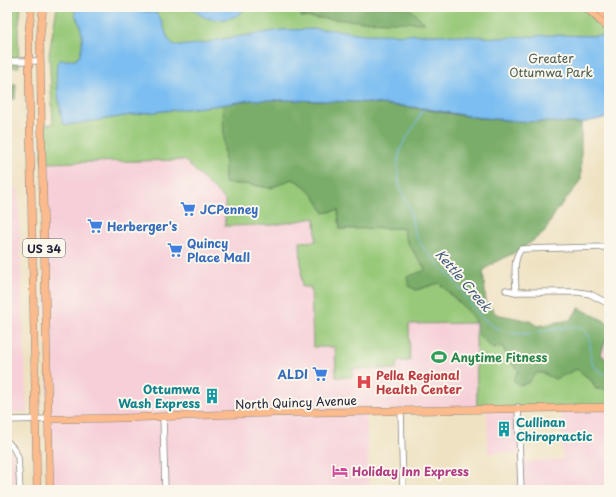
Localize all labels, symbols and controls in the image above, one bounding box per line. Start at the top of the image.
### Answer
park label: Greater Ottumwa Park [509,49,593,81]
supermarket icon: JCPenney [179,200,197,218]
place label: JCPenney [200,200,258,218]
supermarket icon: Herberger's [86,217,104,235]
place label: Herberger's [107,217,177,235]
place label: Quincy Place Mall [187,234,250,266]
road number: US 34 [23,239,65,257]
supermarket icon: Quincy Place Mall [166,241,184,259]
water label: Kettle Creek [431,245,497,316]
sports icon: Anytime Fitness [430,348,448,366]
place label: Anytime Fitness [451,348,547,366]
place label: ALDI [277,365,308,383]
supermarket icon: ALDI [311,365,329,383]
place label: Pella Regional Health Center [376,366,463,398]
hospital icon: Pella Regional Health Center [355,373,373,391]
place label: Ottumwa Wash Express [118,380,200,412]
building icon: Ottumwa Wash Express [203,387,221,405]
street label: North Quincy Avenue [235,391,358,413]
place label: Cullinan Chiropractic [516,413,593,445]
building icon: Cullinan Chiropractic [495,420,513,438]
hotel icon: Holiday Inn Express [331,462,349,480]
place label: Holiday Inn Express [352,462,469,480]

